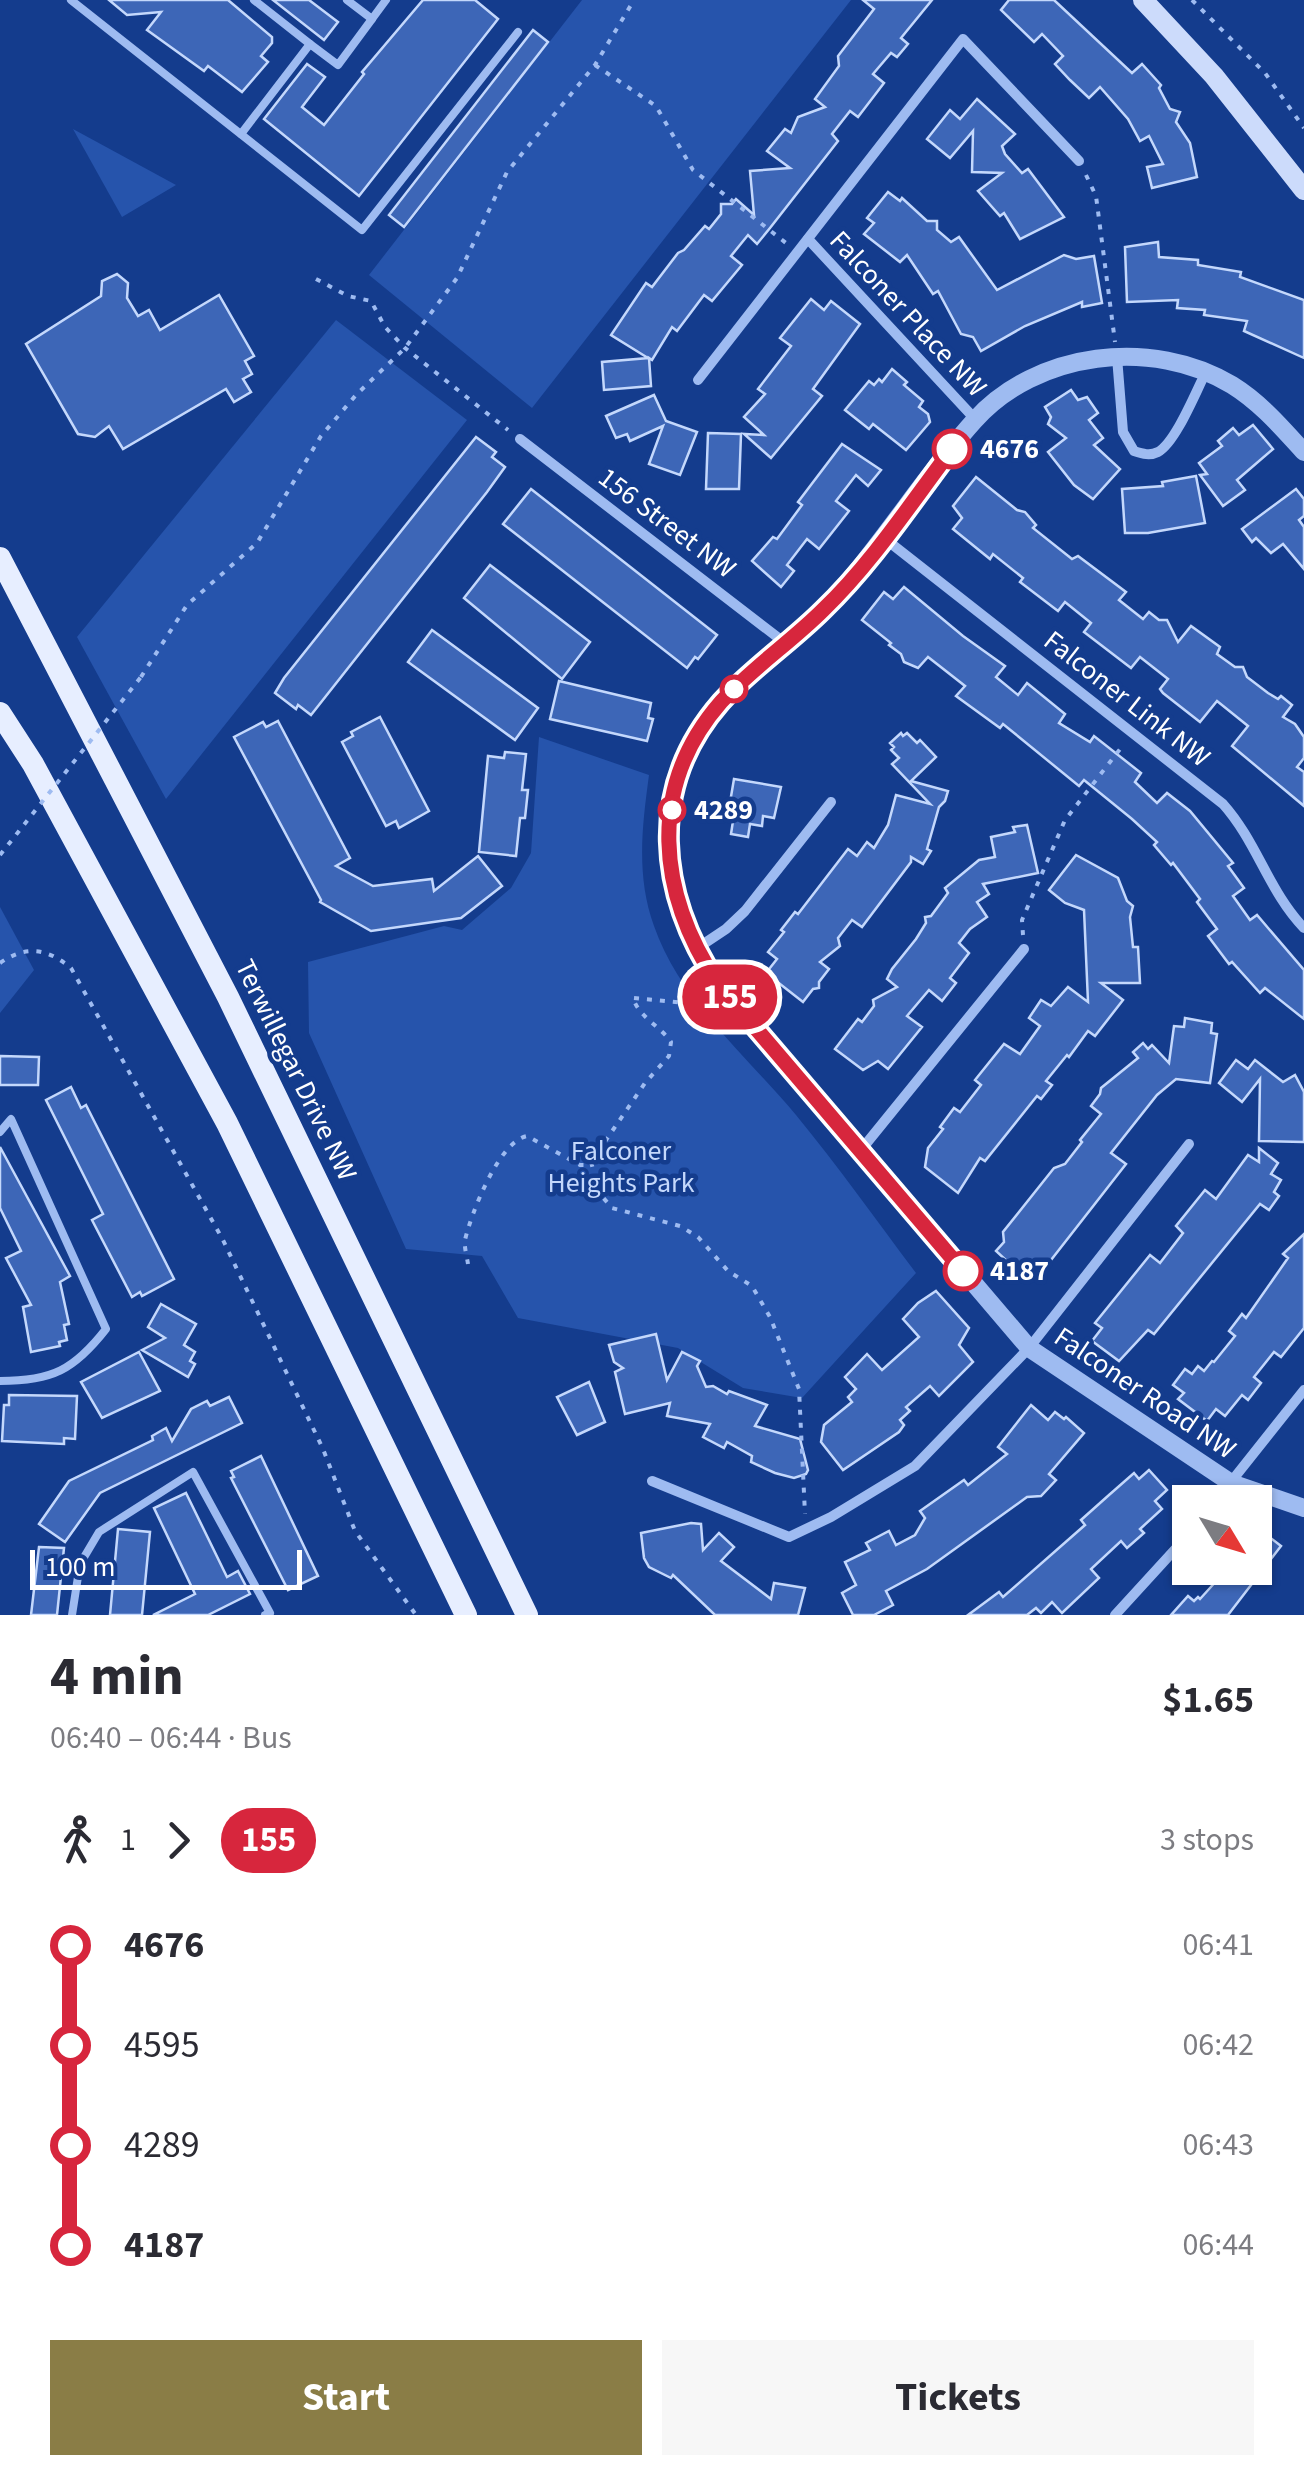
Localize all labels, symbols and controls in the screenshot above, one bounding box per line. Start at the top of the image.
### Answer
street label: Falconer Place NW [820,222,996,406]
place label: 4676 [980,429,1039,469]
marker: 4676 [933,430,971,468]
street label: 156 Street NW [590,458,744,588]
street label: Falconer Link NW [1035,621,1219,777]
unlabelled marker [721,676,747,702]
place label: 4289 [694,790,753,830]
marker: 4289 [659,797,685,823]
street label: Terwillegar Drive NW [225,953,367,1187]
line badge: 155 [672,964,788,1030]
text: 155 [702,972,758,1022]
park label: Falconer Heights Park [547,1131,695,1203]
place label: 4187 [990,1251,1049,1291]
marker: 4187 [944,1252,982,1290]
street label: Falconer Road NW [1046,1317,1244,1469]
north arrow [1172,1485,1272,1585]
map controls [1172,1485,1272,1585]
scale bar [30,1545,302,1590]
text: 100 m [45,1547,116,1587]
text: 4 min [50,1638,184,1716]
text: $1.65 [1162,1673,1254,1727]
text: 06:40 – 06:44 · Bus [50,1715,292,1761]
icon: walk [50,1813,105,1868]
icon: forward [151,1813,206,1868]
text: 155 [241,1815,296,1865]
text: 1 [120,1817,136,1863]
text: 3 stops [1160,1817,1254,1863]
text: 4676 [124,1918,204,1972]
text: 06:41 [1182,1922,1254,1968]
text: 4595 [124,2018,200,2072]
text: 06:42 [1182,2022,1254,2068]
text: 4289 [124,2118,200,2172]
text: 06:43 [1182,2122,1254,2168]
text: 4187 [124,2218,204,2272]
text: 06:44 [1182,2222,1254,2268]
button: Start [50,2340,642,2455]
button: Tickets [662,2340,1254,2455]

